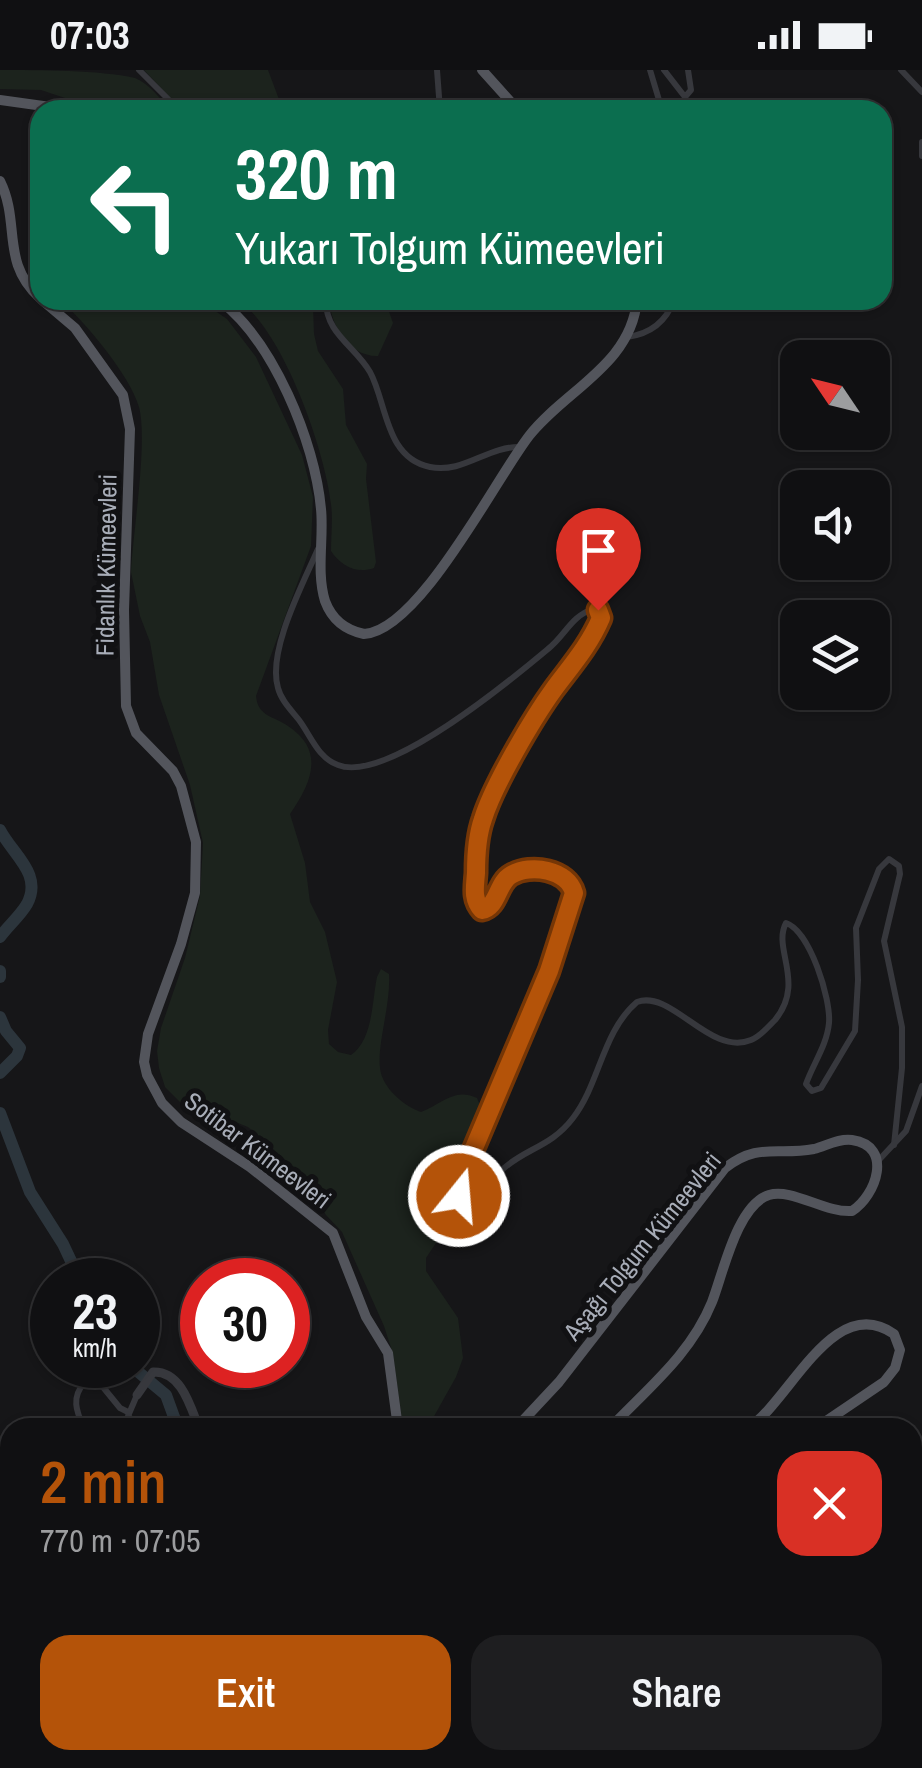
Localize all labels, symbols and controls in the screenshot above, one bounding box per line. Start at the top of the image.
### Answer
text: 07:03 [50,10,130,61]
text: 320 m [235,127,398,221]
icon: left [70,140,200,270]
text: Yukarı Tolgum Kümeevleri [235,217,665,278]
north arrow [780,340,890,450]
map controls [780,340,890,710]
button: sound [780,470,890,580]
street label: Fidanlık Kümeevleri [87,474,125,656]
pin [556,508,641,611]
icon: arrive [571,523,626,578]
button: layers [780,600,890,710]
street label: Sotibar Kümeevleri [178,1084,338,1216]
position arrow [407,1144,511,1248]
street label: Aşağı Tolgum Kümeevleri [555,1145,729,1348]
speed limit sign: 30 [180,1258,310,1388]
text: 23 [72,1277,118,1345]
text: km/h [73,1331,117,1365]
text: 2 min [40,1441,167,1522]
button: close [777,1451,882,1556]
text: 770 m · 07:05 [40,1519,200,1562]
button: Exit [40,1635,451,1750]
button: Share [471,1635,882,1750]

